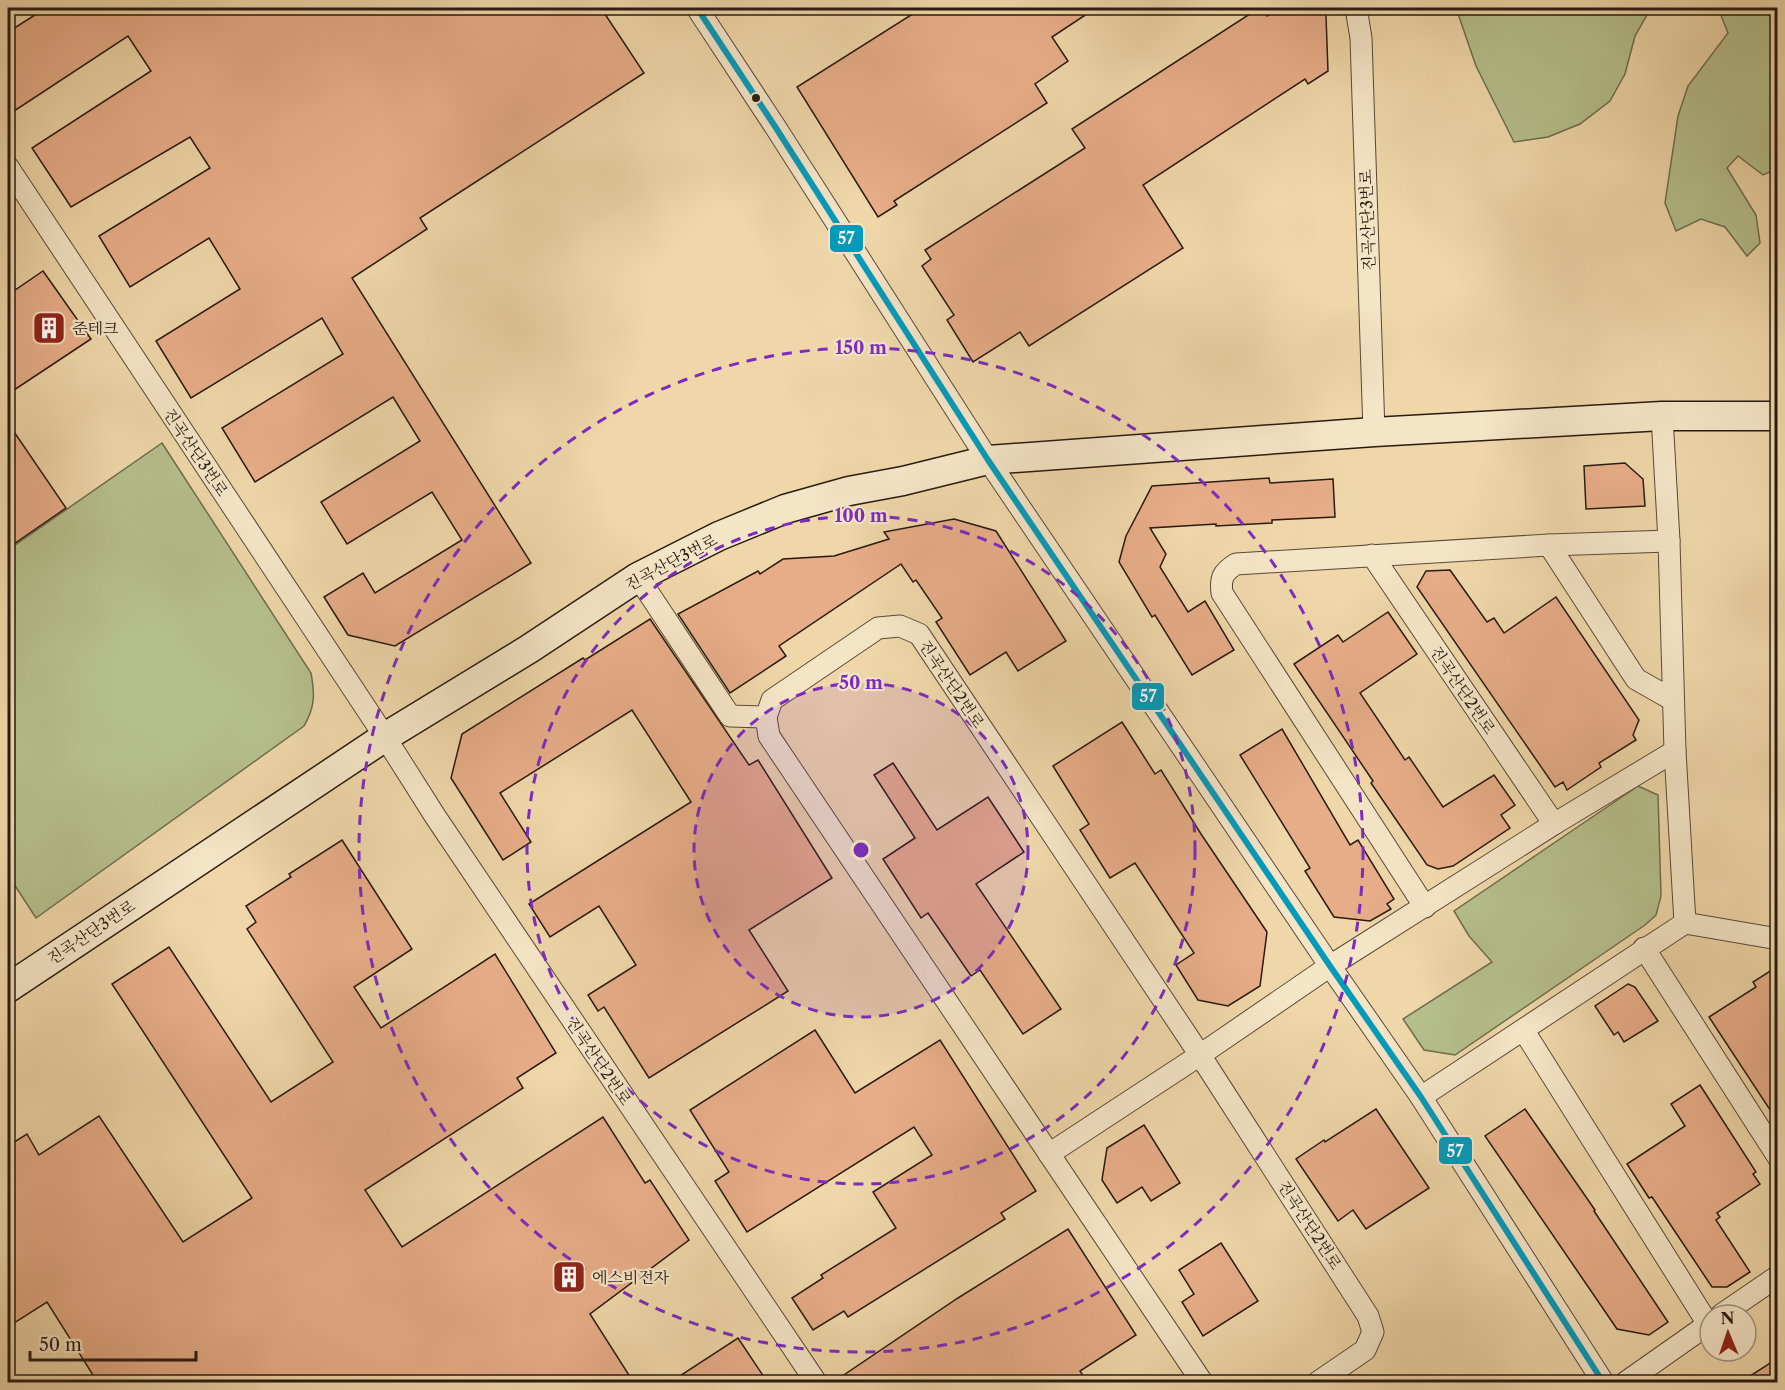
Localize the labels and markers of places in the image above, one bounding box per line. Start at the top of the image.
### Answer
unlabelled marker [750,92,762,104]
building icon: 준테크 [31,310,67,346]
place label: 준테크 [72,318,119,338]
centre of rings [851,840,871,860]
building icon: 에스비전자 [551,1259,587,1295]
place label: 에스비전자 [592,1267,670,1287]

